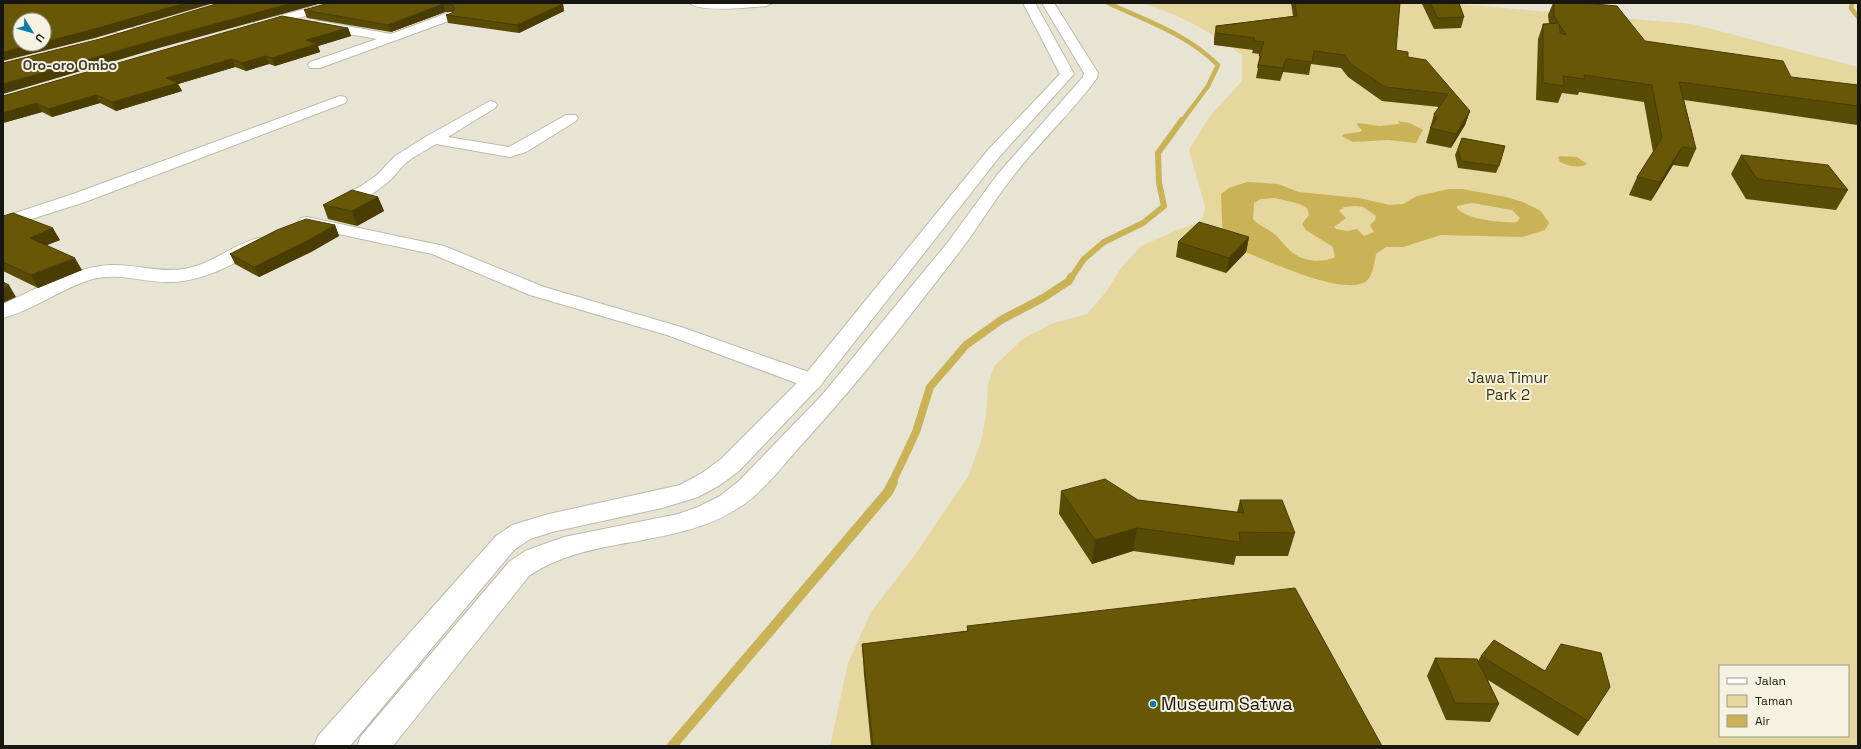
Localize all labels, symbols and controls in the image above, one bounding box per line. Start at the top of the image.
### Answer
north arrow [12,12,52,52]
text: U [32,31,48,45]
district label: Oro-oro Ombo [23,56,117,74]
park label: Jawa Timur Park 2 [1468,368,1549,404]
legend [1719,665,1849,737]
text: Jalan [1755,673,1786,689]
place label: Museum Satwa [1161,692,1293,715]
text: Taman [1755,693,1792,709]
marker: Museum Satwa [1148,699,1158,709]
text: Air [1755,713,1771,729]

